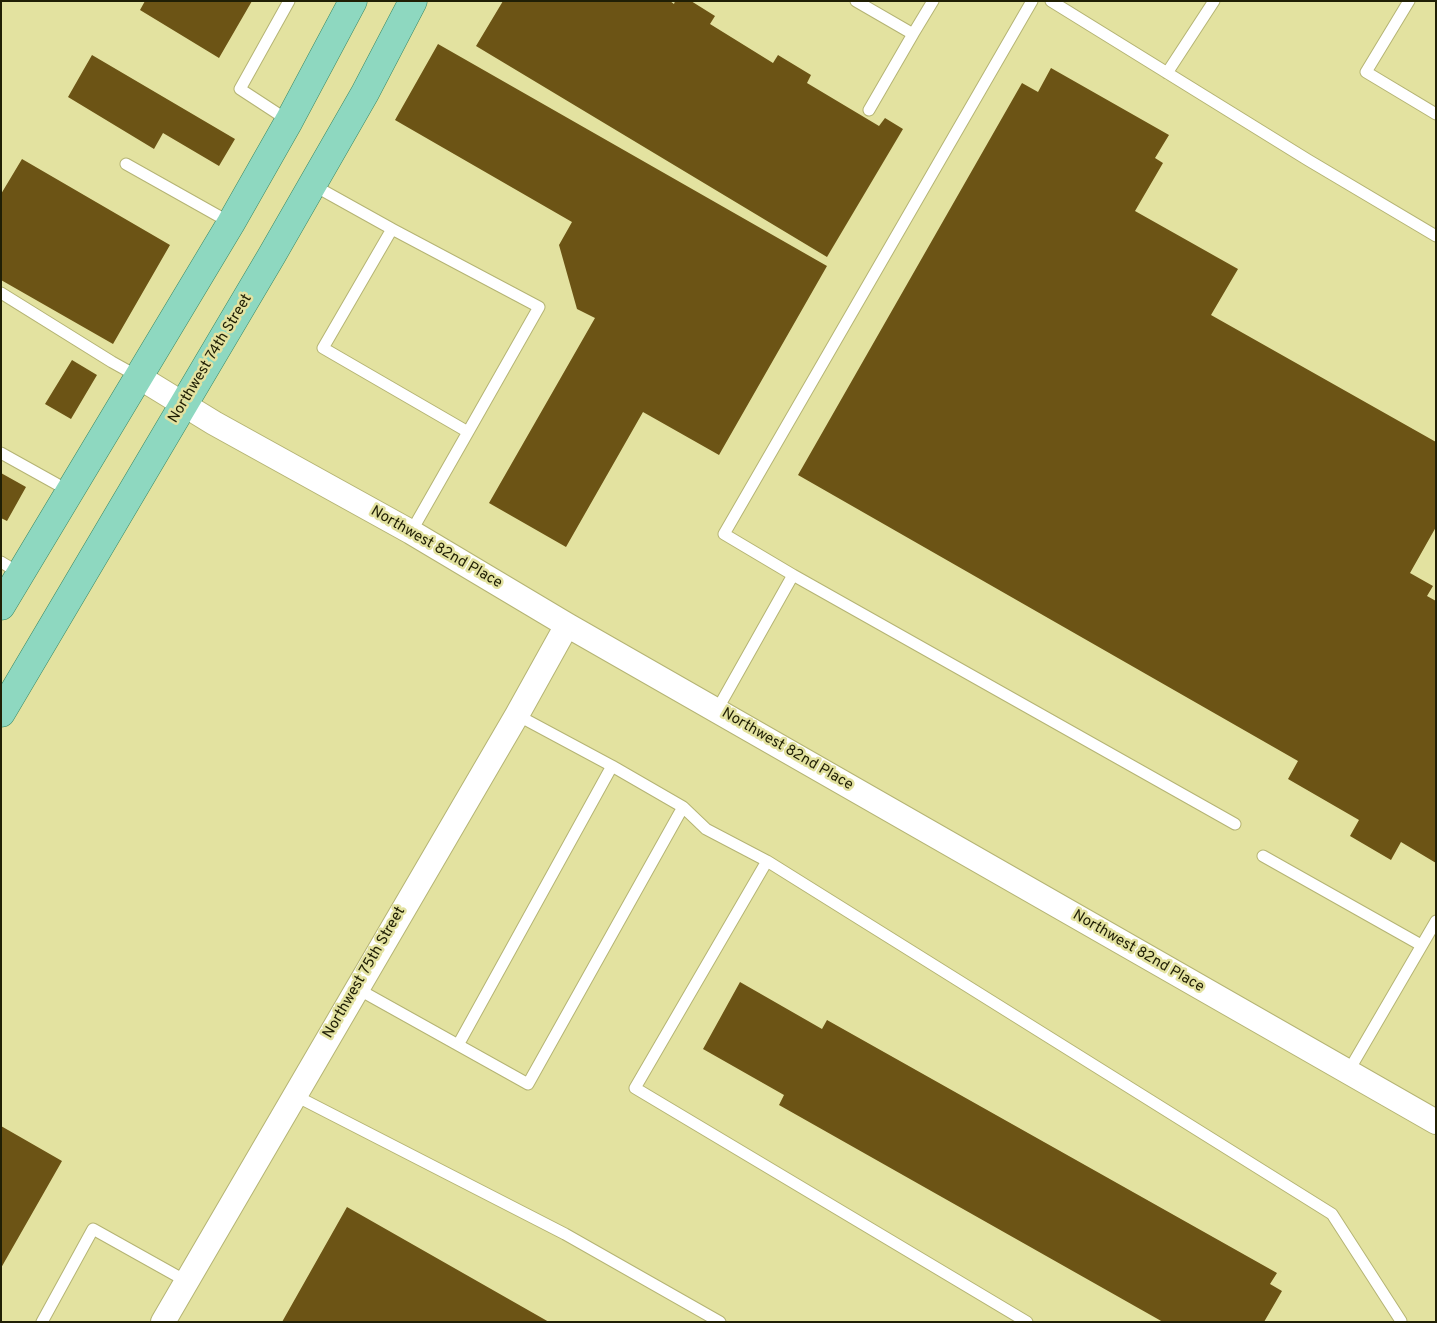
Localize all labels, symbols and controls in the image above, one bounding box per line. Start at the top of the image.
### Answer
street label: Northwest 74th Street [165,291,257,427]
street label: Northwest 82nd Place [367,503,505,593]
street label: Northwest 82nd Place [718,705,856,795]
street label: Northwest 75th Street [320,904,410,1042]
street label: Northwest 82nd Place [1069,907,1207,997]

